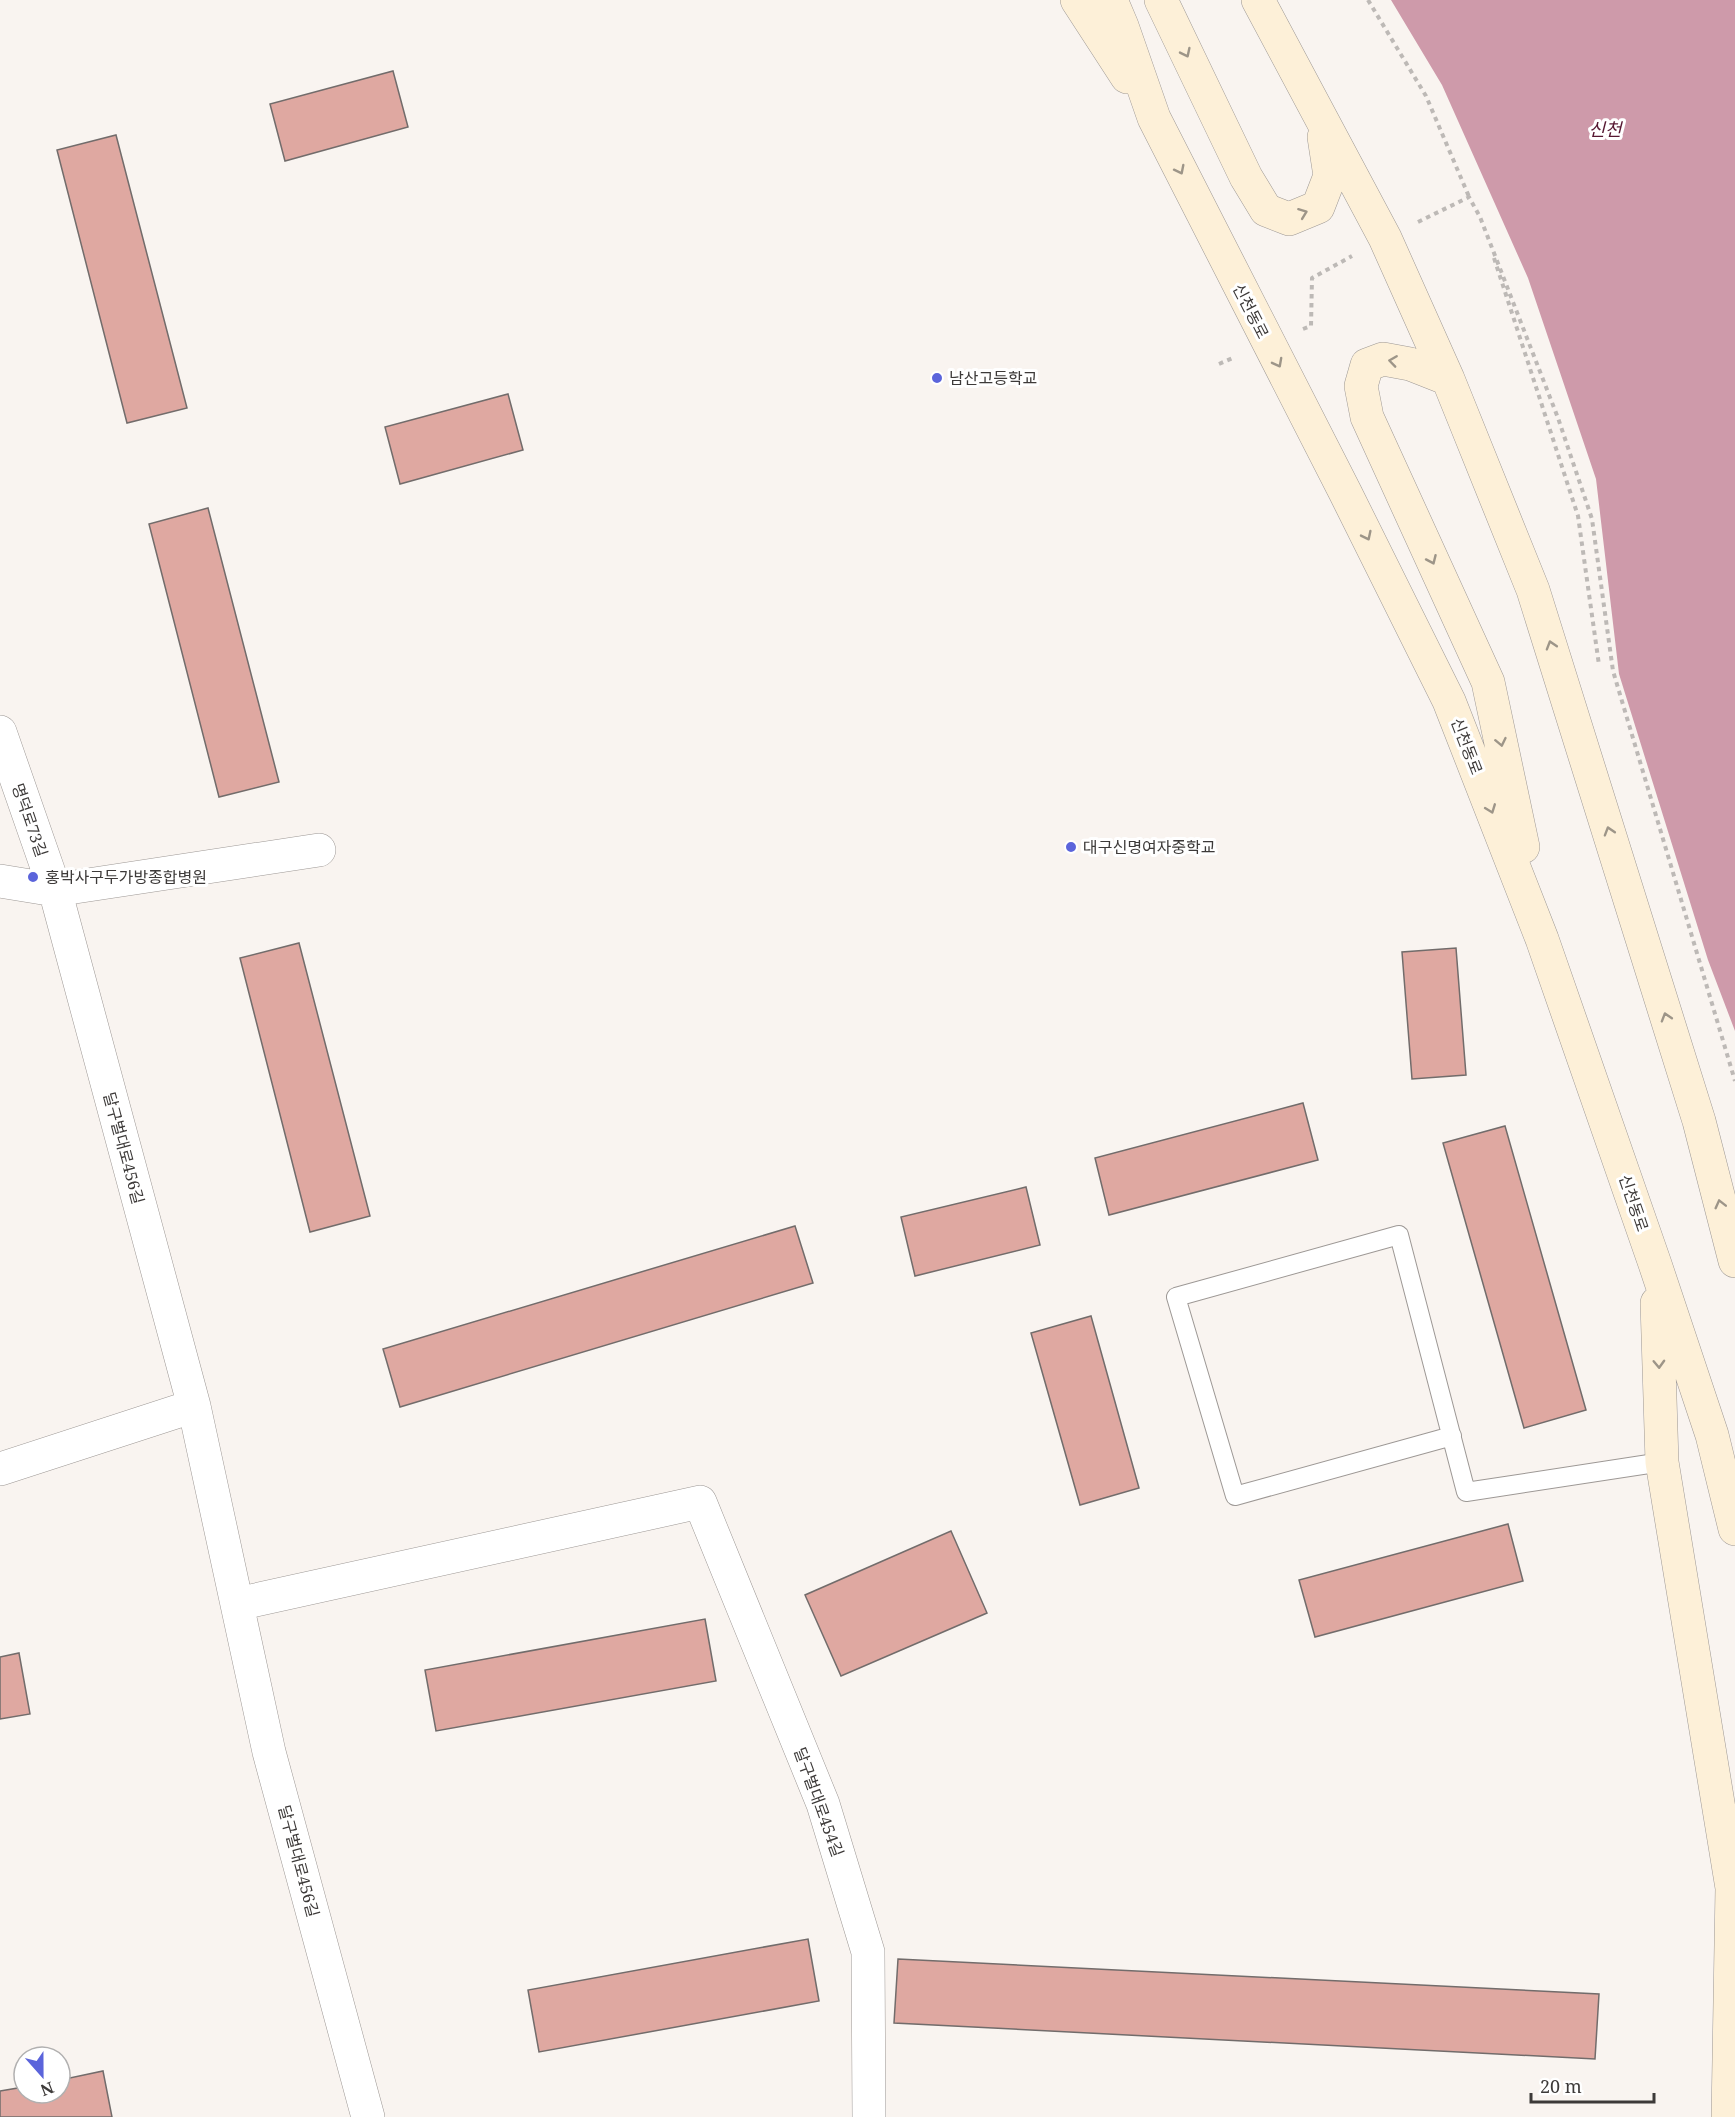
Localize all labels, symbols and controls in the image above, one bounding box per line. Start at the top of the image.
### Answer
one-way arrow [1179,46,1191,57]
water label: 신천 [1588,117,1624,141]
one-way arrow [1173,164,1184,175]
one-way arrow [1297,208,1308,220]
street label: 신천동로 [1228,280,1274,342]
one-way arrow [1388,356,1397,368]
one-way arrow [1271,357,1282,367]
place label: 남산고등학교 [949,367,1037,389]
marker: 남산고등학교 [930,371,944,385]
one-way arrow [1360,530,1372,541]
one-way arrow [1425,553,1437,564]
one-way arrow [1545,640,1558,651]
street label: 신천동로 [1446,715,1488,778]
one-way arrow [1493,736,1506,746]
street label: 명덕로73길 [7,780,53,860]
one-way arrow [1484,803,1497,814]
one-way arrow [1603,826,1616,837]
place label: 대구신명여자중학교 [1083,836,1215,858]
marker: 대구신명여자중학교 [1064,840,1078,854]
place label: 홍박사구두가방종합병원 [45,866,207,888]
marker: 홍박사구두가방종합병원 [26,870,40,884]
one-way arrow [1661,1012,1674,1023]
street label: 달구벌대로456길 [98,1090,150,1206]
street label: 신천동로 [1614,1172,1654,1235]
one-way arrow [1715,1200,1728,1210]
one-way arrow [1653,1360,1665,1369]
street label: 달구벌대로454길 [789,1744,849,1860]
street label: 달구벌대로456길 [273,1803,325,1919]
north arrow [12,2045,72,2105]
scale bar [1531,2066,1654,2104]
text: 20 m [1540,2074,1582,2098]
text: N [37,2076,57,2102]

